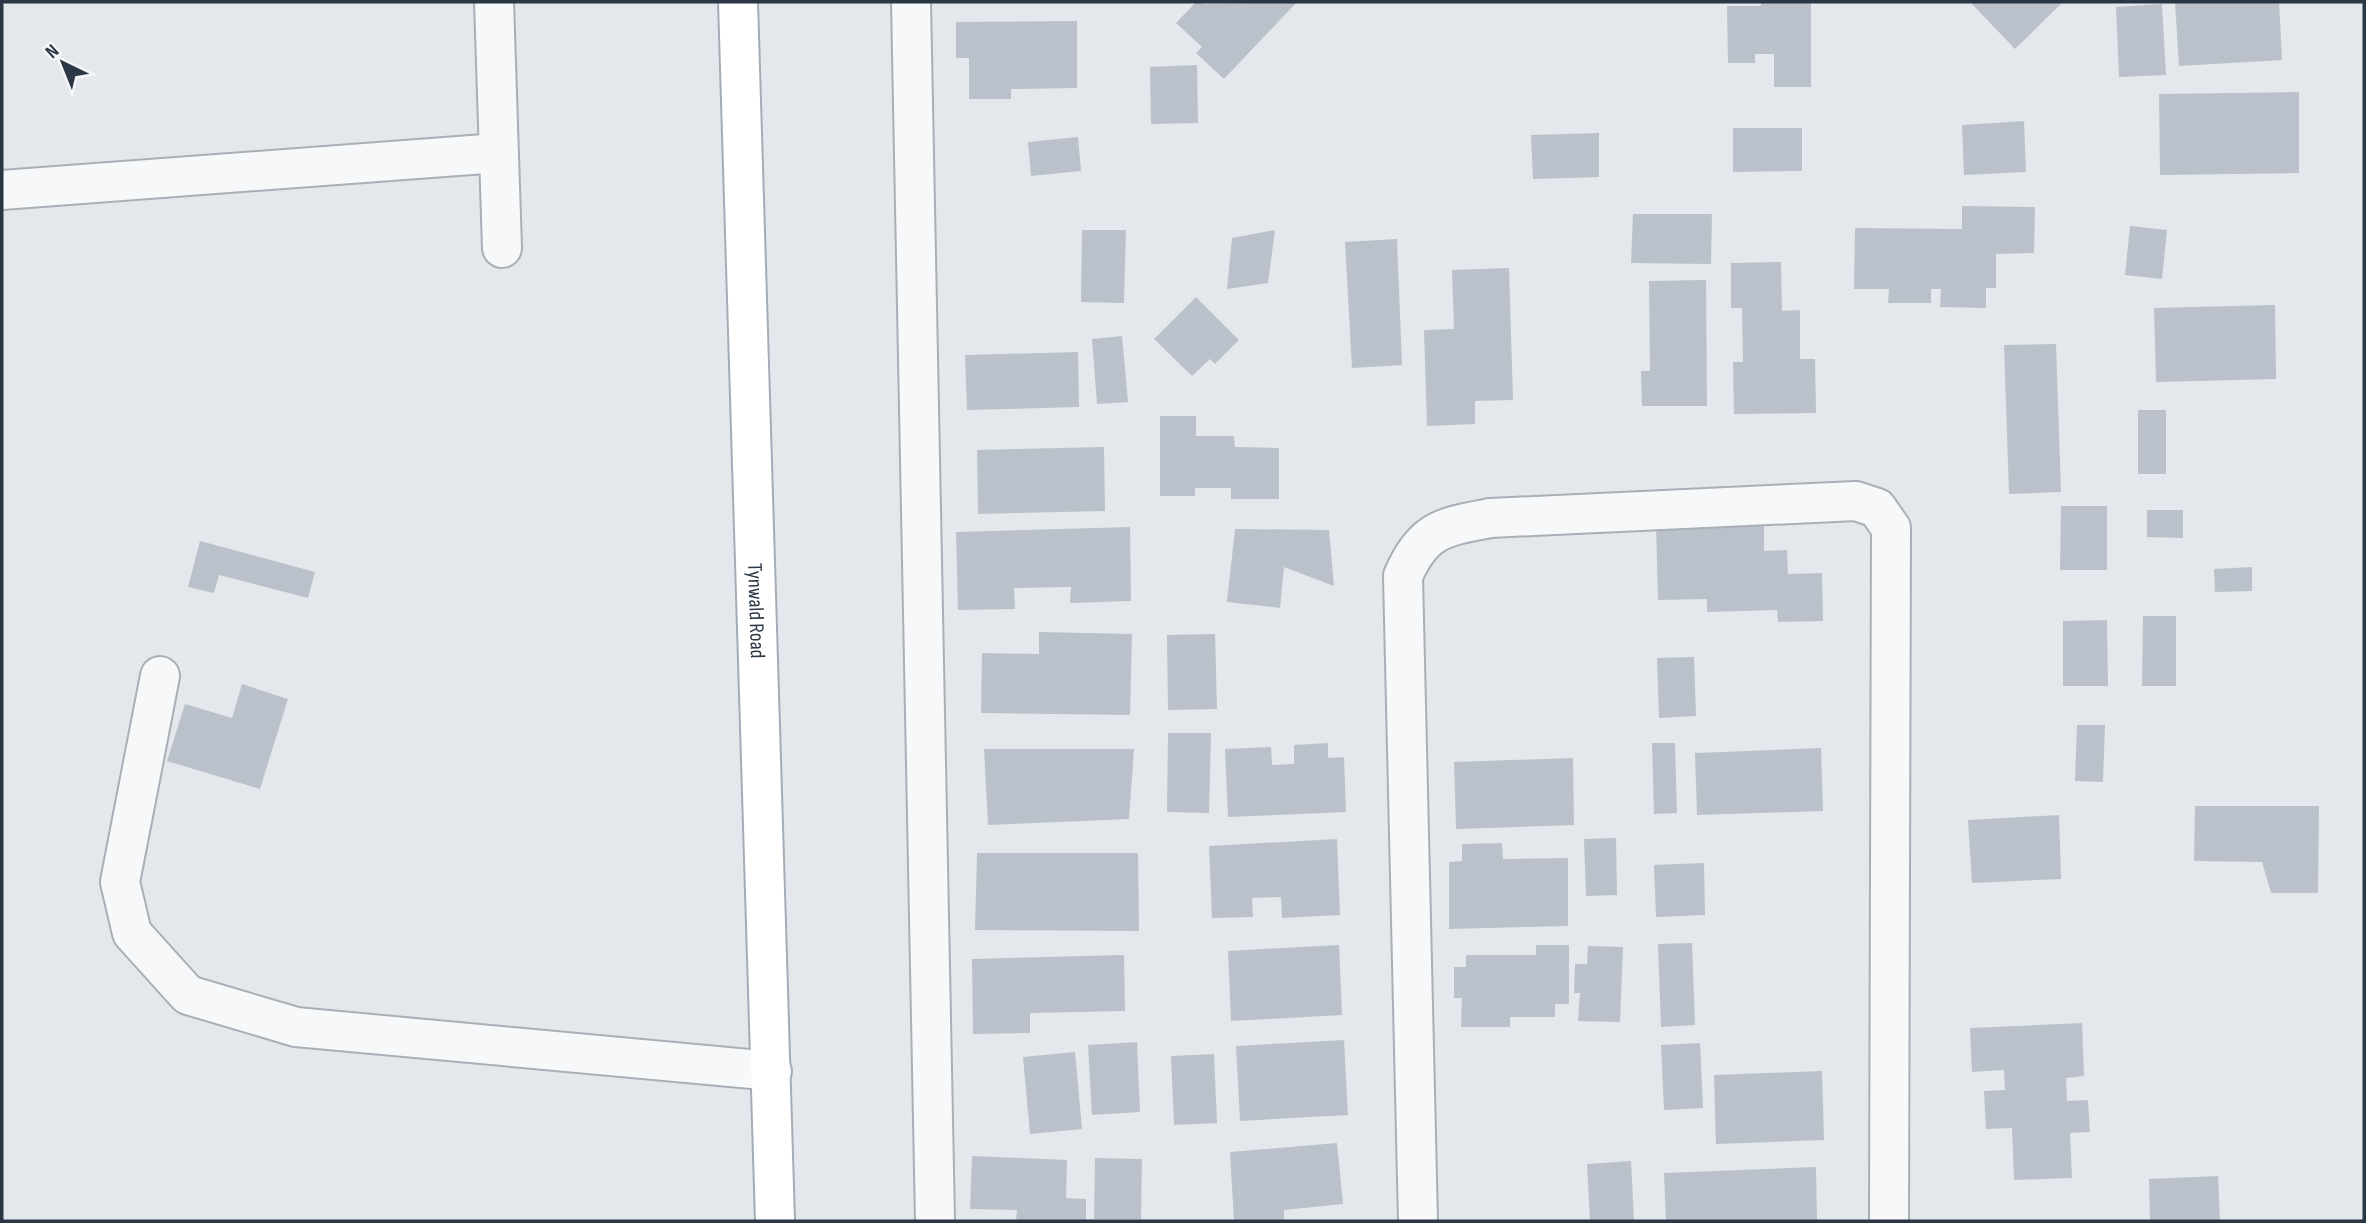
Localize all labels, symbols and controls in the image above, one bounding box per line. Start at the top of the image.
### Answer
north arrow [28,28,98,98]
text: N [41,40,64,64]
street label: Tynwald Road [742,563,770,659]

